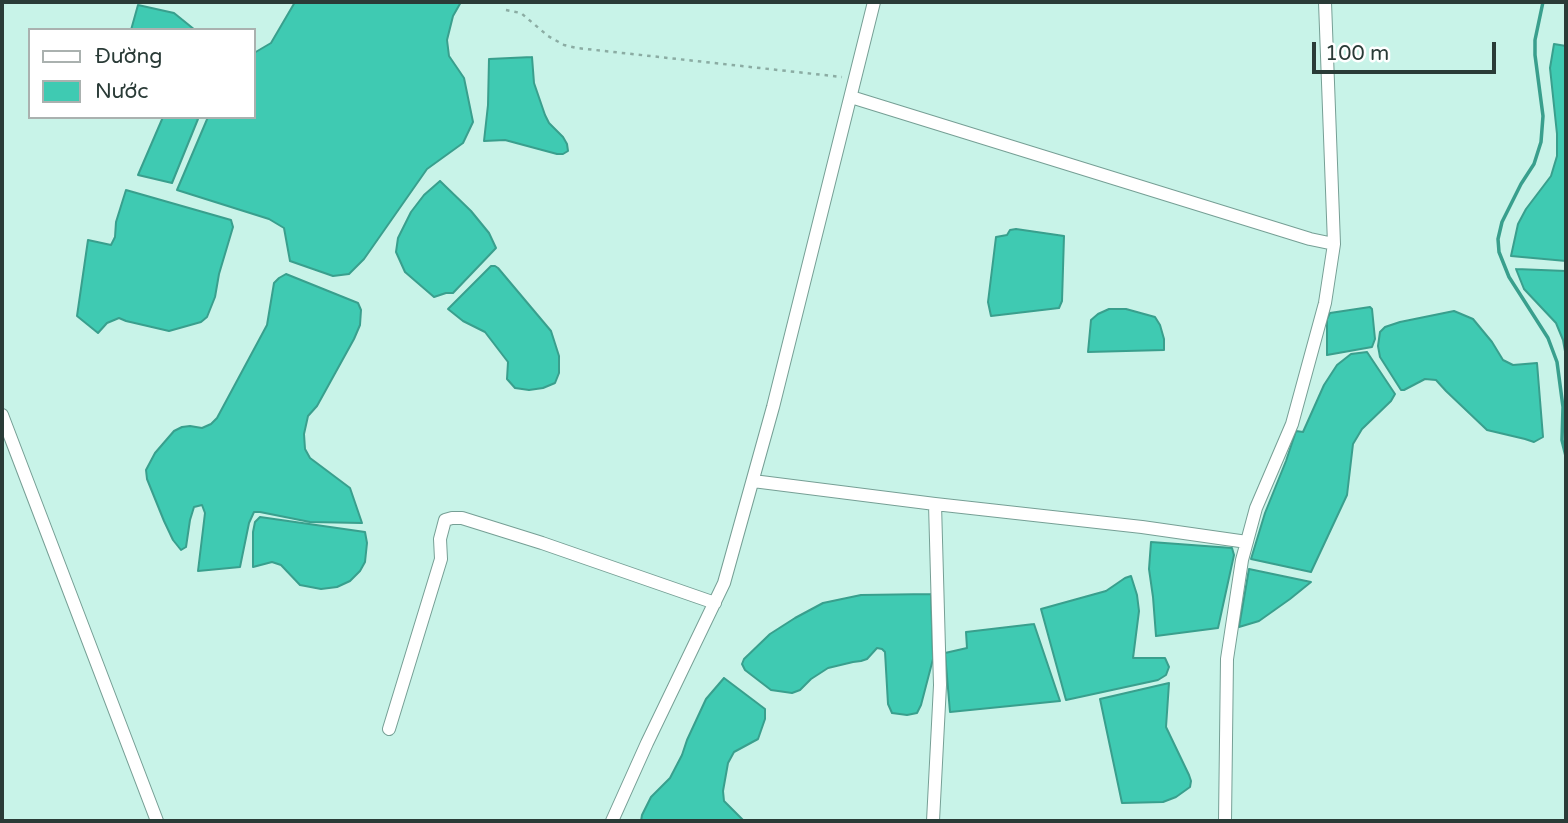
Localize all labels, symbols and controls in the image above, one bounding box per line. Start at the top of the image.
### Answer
legend [28,28,256,119]
scale bar [1316,28,1500,72]
text: 100 m [1325,41,1389,66]
text: Đường [95,44,163,69]
text: Nước [95,79,149,104]

